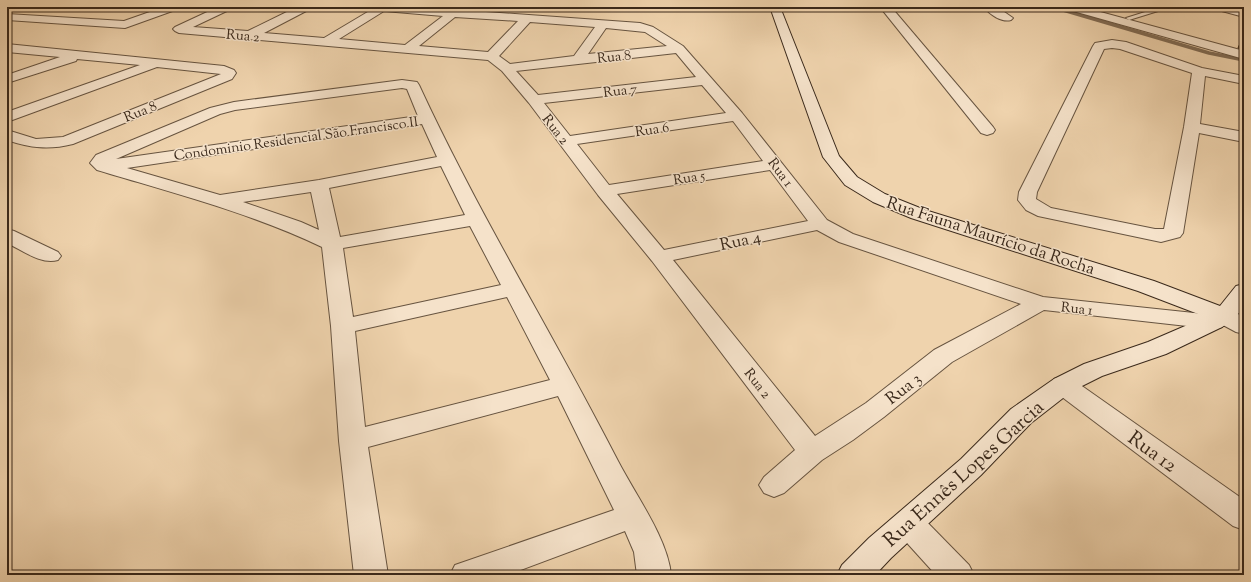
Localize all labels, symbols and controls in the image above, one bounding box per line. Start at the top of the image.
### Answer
street label: Rua 2 [225,26,261,48]
street label: Rua 8 [596,46,632,70]
street label: Rua 7 [602,80,638,104]
street label: Rua 8 [121,97,160,129]
street label: Rua 2 [536,111,573,150]
street label: Condominio Residencial São Francisco II [173,113,420,167]
street label: Rua 6 [634,119,671,143]
street label: Rua 1 [762,154,797,192]
street label: Rua 5 [672,167,707,191]
street label: Rua Fauna Maurício da Rocha [883,192,1098,282]
street label: Rua 4 [718,226,764,258]
street label: Rua 1 [1060,298,1094,322]
street label: Rua 2 [738,365,775,404]
street label: Rua 3 [881,368,927,411]
street label: Rua Ennês Lopes Garcia [878,395,1052,555]
street label: Rua 12 [1121,425,1182,481]

